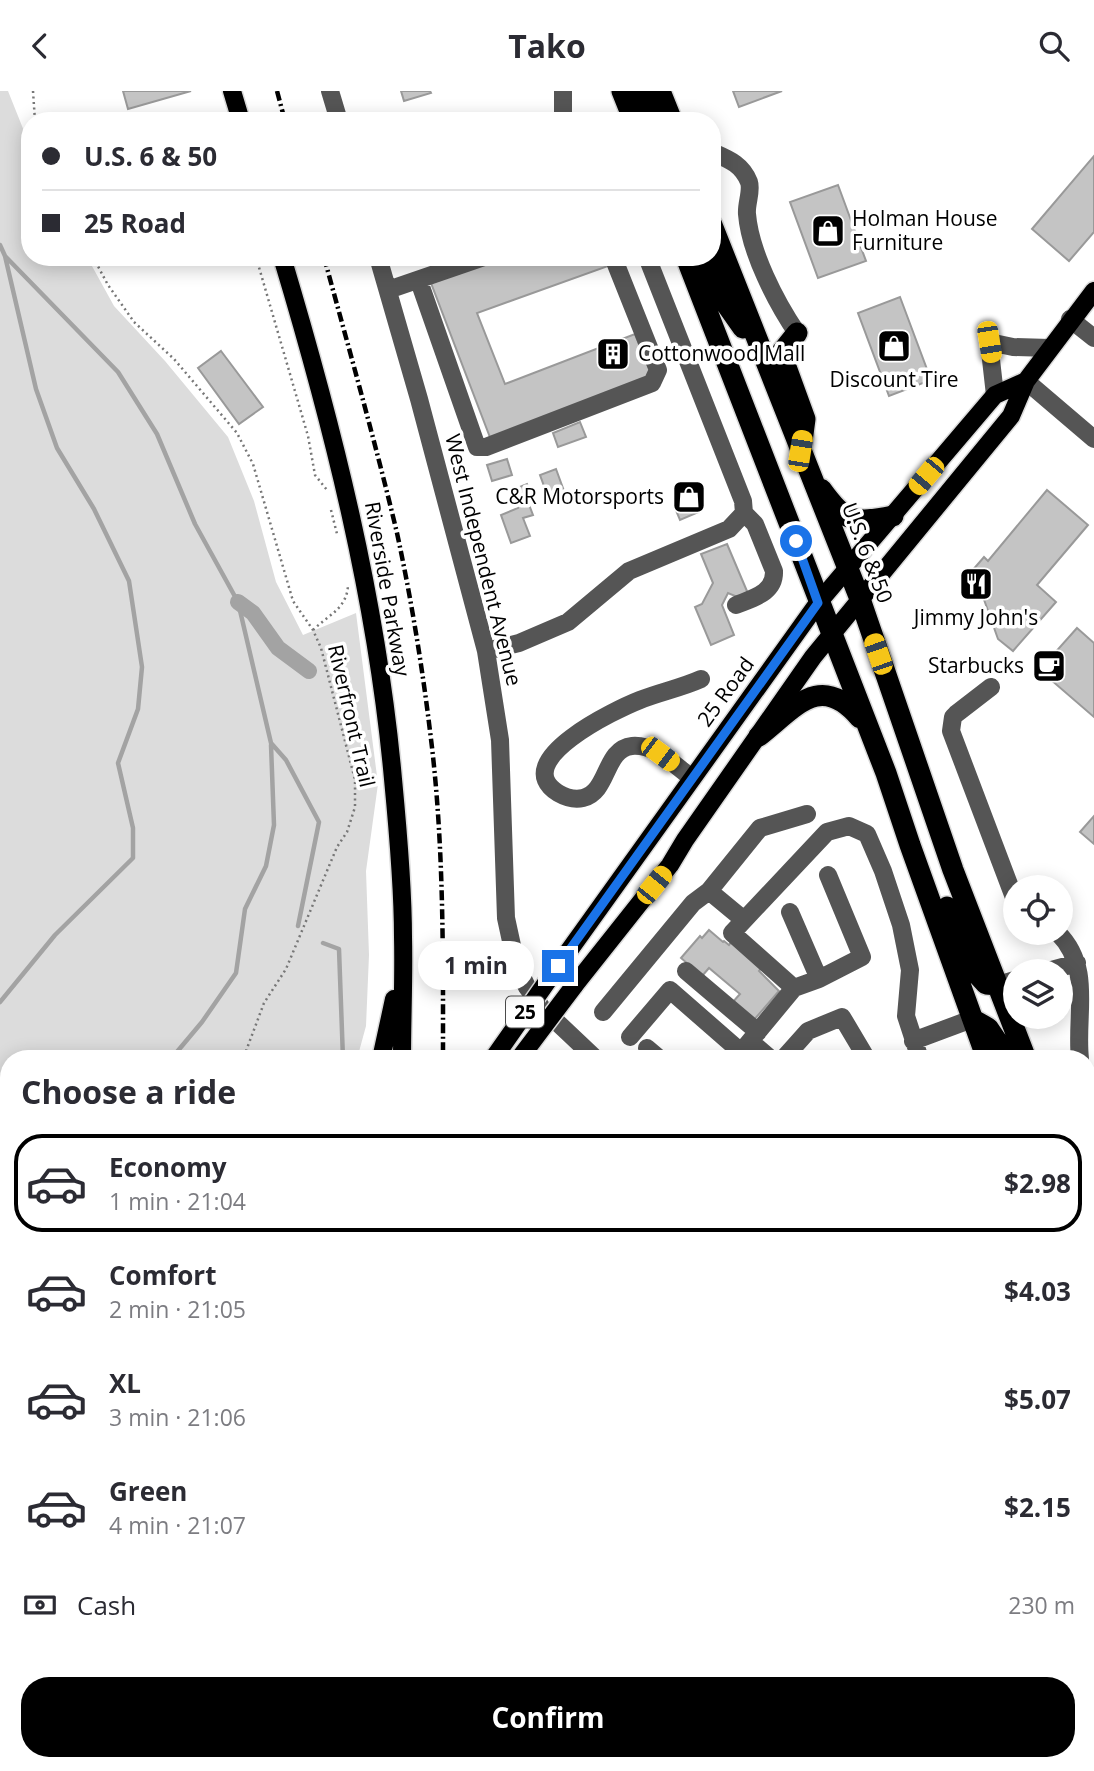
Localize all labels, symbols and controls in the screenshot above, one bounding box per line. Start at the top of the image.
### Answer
text: Tako [508,24,586,67]
icon: back [21,27,59,65]
icon: search [1035,27,1073,65]
text: U.S. 6 & 50 [84,138,217,174]
place label: Holman House Furniture [852,204,998,256]
text: 25 Road [84,205,186,241]
shop icon: Holman House Furniture [809,212,847,250]
car [976,320,1003,364]
shop icon: Discount Tire [875,327,913,365]
building icon: Cottonwood Mall [594,335,632,373]
place label: Cottonwood Mall [638,339,805,367]
place label: Discount Tire [829,365,959,393]
car [787,429,814,473]
street label: West Independent Avenue [439,431,529,689]
car [905,453,948,499]
shop icon: C&R Motorsports [670,478,708,516]
place label: C&R Motorsports [495,482,664,510]
street label: U.S. 6 & 50 [836,498,900,607]
street label: Riverside Parkway [359,499,417,679]
route start [780,525,812,557]
restaurant icon: Jimmy John's [957,565,995,603]
place label: Jimmy John's [912,603,1038,631]
car [862,631,895,677]
street label: Riverfront Trail [322,642,382,790]
cafe icon: Starbucks [1030,647,1068,685]
street label: 25 Road [690,651,760,732]
place label: Starbucks [928,651,1024,679]
car [637,733,684,775]
car [633,862,676,908]
map controls [1003,875,1073,1029]
button: locate [1003,875,1073,945]
callout: 1 min [418,941,534,991]
text: 1 min [444,949,508,981]
route end [542,950,574,982]
button: layers [1003,959,1073,1029]
road number: 25 [506,997,544,1028]
text: Choose a ride [21,1070,236,1113]
text: Economy [109,1149,227,1185]
icon: car [25,1152,88,1215]
text: $2.98 [1004,1165,1071,1201]
text: 1 min · 21:04 [109,1185,246,1217]
text: Comfort [109,1257,216,1293]
icon: car [25,1260,88,1323]
text: $4.03 [1004,1273,1071,1309]
text: 2 min · 21:05 [109,1293,246,1325]
text: XL [109,1365,141,1401]
icon: car [25,1368,88,1431]
text: $5.07 [1004,1381,1071,1417]
text: 3 min · 21:06 [109,1401,246,1433]
text: Green [109,1473,187,1509]
icon: car [25,1476,88,1539]
text: $2.15 [1004,1489,1071,1525]
text: 4 min · 21:07 [109,1509,246,1541]
icon: cash [21,1586,59,1624]
text: Cash [77,1587,136,1623]
text: 230 m [1008,1589,1075,1621]
button: Confirm [21,1677,1075,1757]

